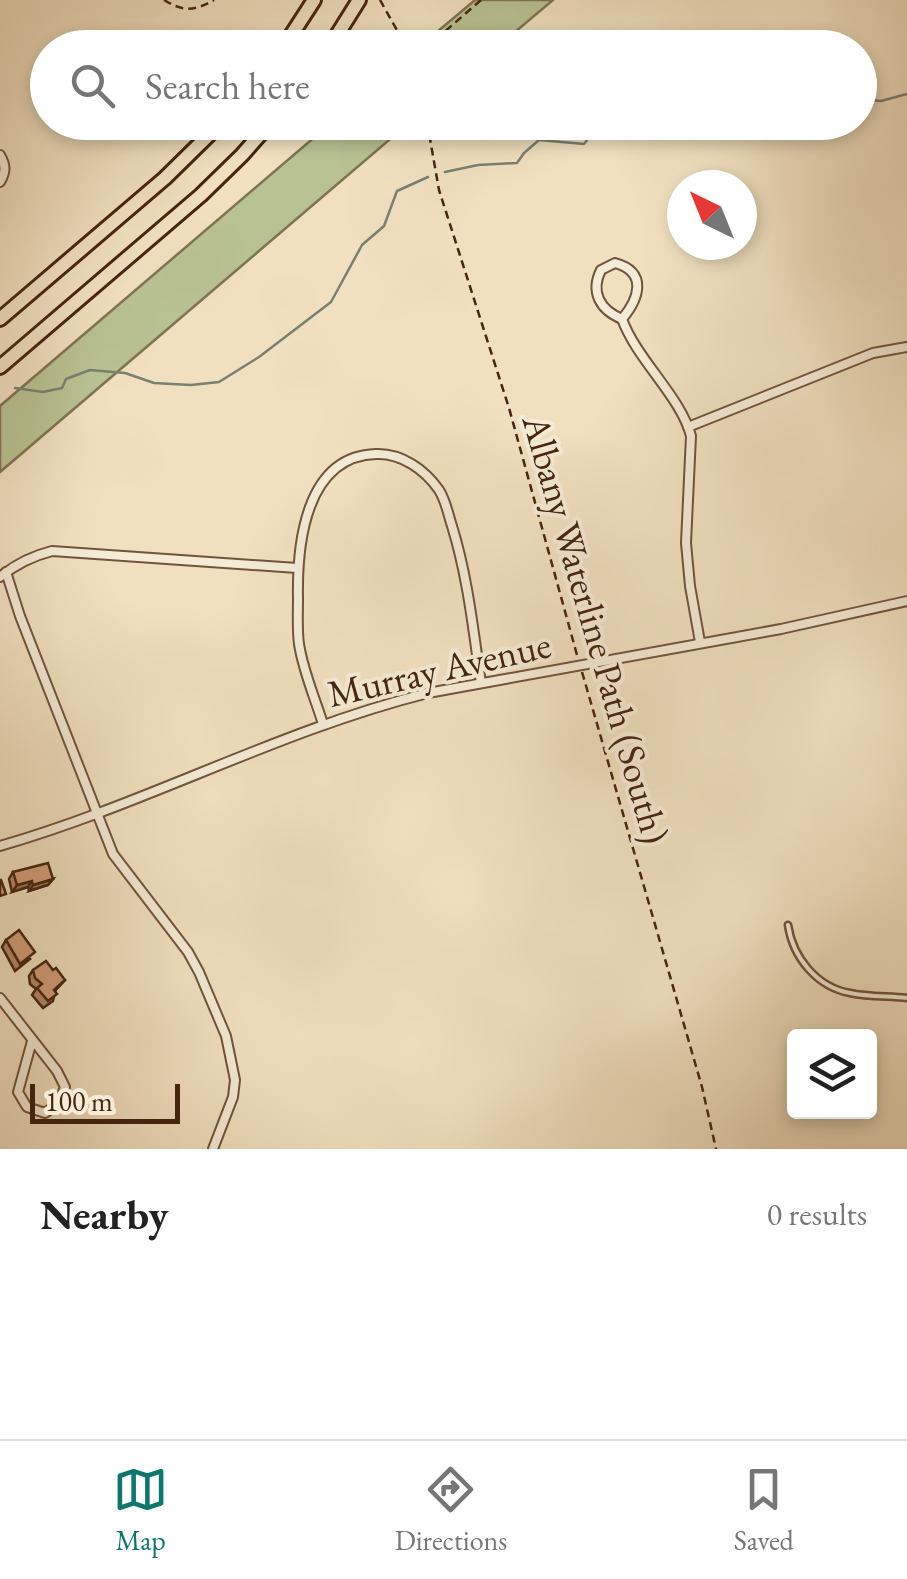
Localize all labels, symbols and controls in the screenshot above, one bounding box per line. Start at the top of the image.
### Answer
search box [30,30,877,140]
icon: search [65,58,120,113]
text: Search here [145,61,310,110]
north arrow [667,170,757,260]
street label: Albany Waterline Path (South) [511,408,681,849]
street label: Murray Avenue [322,619,555,718]
map controls [787,1029,877,1119]
button: layers [787,1029,877,1119]
scale bar [30,1079,180,1124]
text: 100 m [45,1083,113,1119]
text: Nearby [40,1187,169,1242]
text: 0 results [767,1193,867,1235]
tab: Map [113,1462,168,1558]
tab: Directions [395,1462,507,1558]
tab: Saved [734,1462,794,1558]

